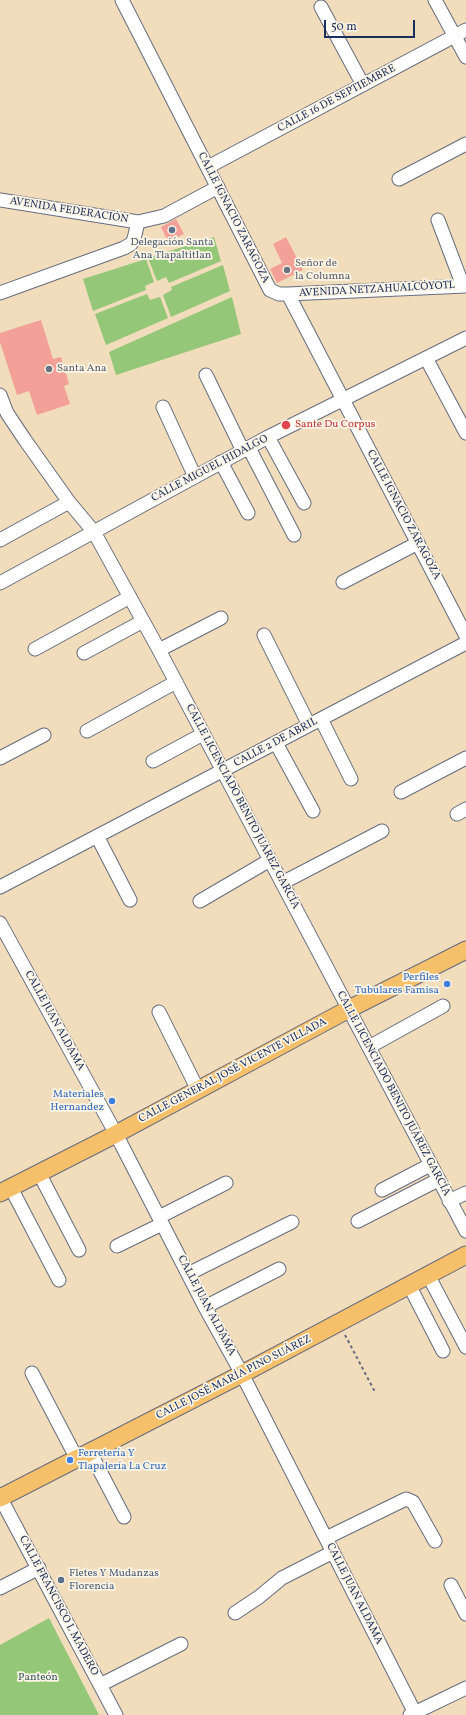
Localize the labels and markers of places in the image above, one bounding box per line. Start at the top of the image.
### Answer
marker: Delegación Santa Ana Tlapaltitlan [167,225,177,235]
place label: Delegación Santa Ana Tlapaltitlan [130,236,214,262]
place label: Señor de la Columna [295,257,350,283]
marker: Señor de la Columna [282,265,292,275]
place label: Santa Ana [57,362,106,376]
marker: Santa Ana [44,364,54,374]
place label: Sante Du Corpus [295,418,376,432]
marker: Sante Du Corpus [280,419,292,431]
place label: Perfiles Tubulares Famisa [355,971,439,997]
marker: Perfiles Tubulares Famisa [442,979,452,989]
place label: Materiales Hernandez [50,1088,104,1114]
marker: Materiales Hernandez [107,1096,117,1106]
place label: Ferretería Y Tlapalería La Cruz [78,1447,166,1473]
marker: Ferretería Y Tlapalería La Cruz [65,1455,75,1465]
place label: Fletes Y Mudanzas Florencia [69,1567,159,1593]
marker: Fletes Y Mudanzas Florencia [56,1575,66,1585]

